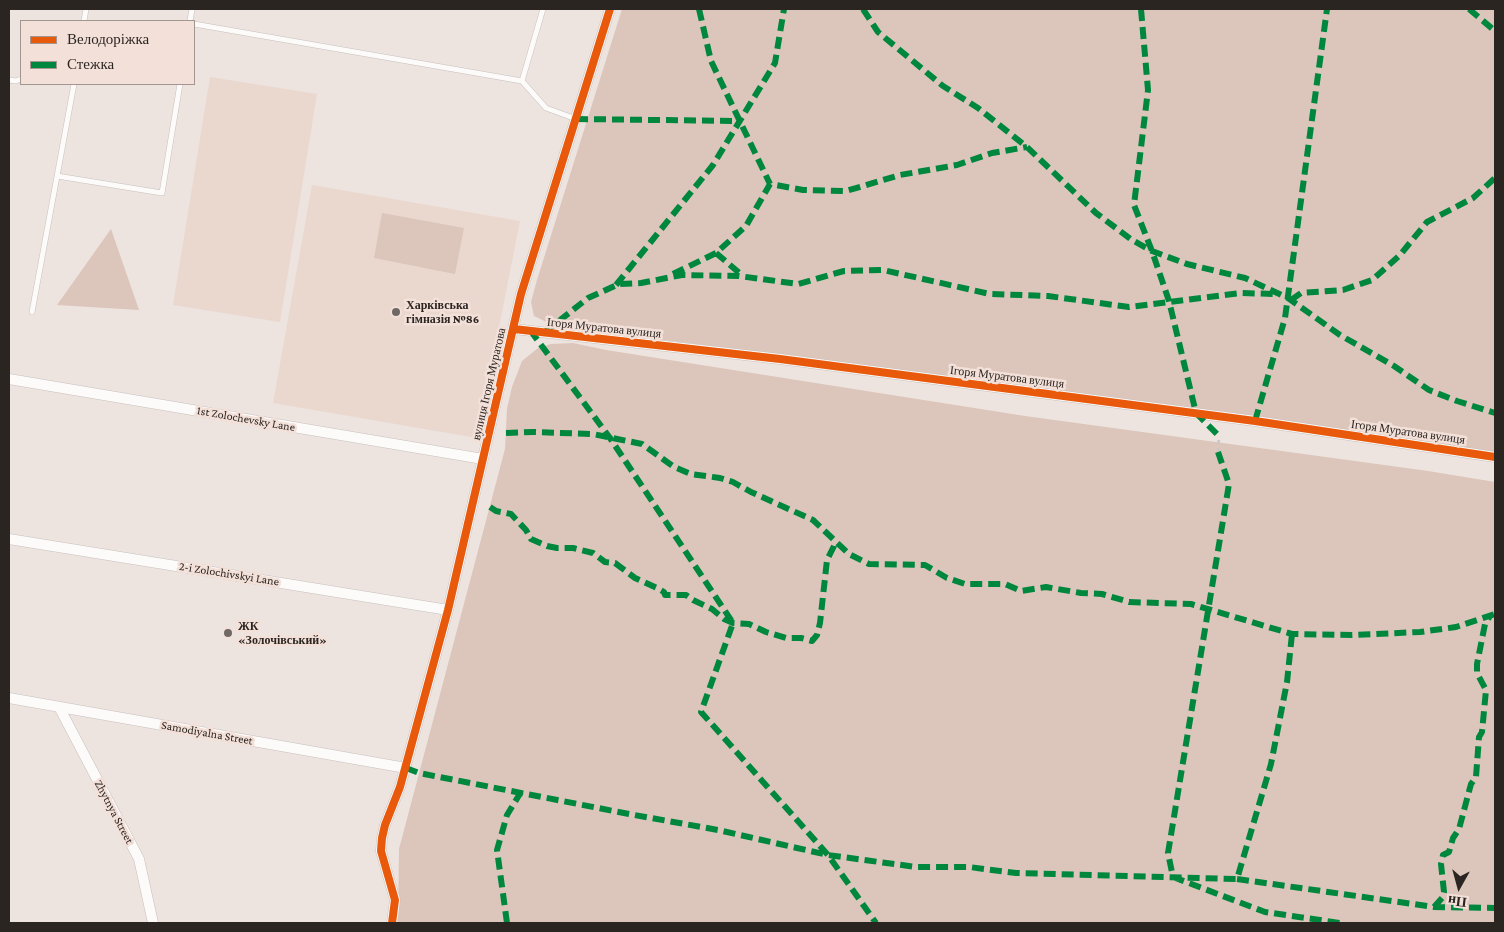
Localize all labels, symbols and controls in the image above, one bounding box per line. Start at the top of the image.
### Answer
legend [20,20,195,85]
text: Велодоріжка [67,31,149,47]
text: Стежка [67,56,114,72]
place label: Харківська гімназія №86 [406,298,479,326]
marker: Харківська гімназія №86 [390,306,402,318]
street label: Ігоря Муратова вулиця [546,315,662,341]
street label: вулиця Ігоря Муратова [469,326,509,442]
street label: Ігоря Муратова вулиця [949,363,1065,391]
street label: 1st Zolochevsky Lane [196,403,296,435]
street label: Ігоря Муратова вулиця [1350,417,1466,447]
street label: 2-i Zolochivskyi Lane [178,559,280,589]
place label: ЖК «Золочівський» [238,619,327,647]
marker: ЖК «Золочівський» [222,627,234,639]
street label: Samodiyalna Street [160,718,254,748]
street label: Zhytnya Street [91,778,137,846]
north arrow [1434,862,1484,912]
text: Пн [1447,893,1468,911]

